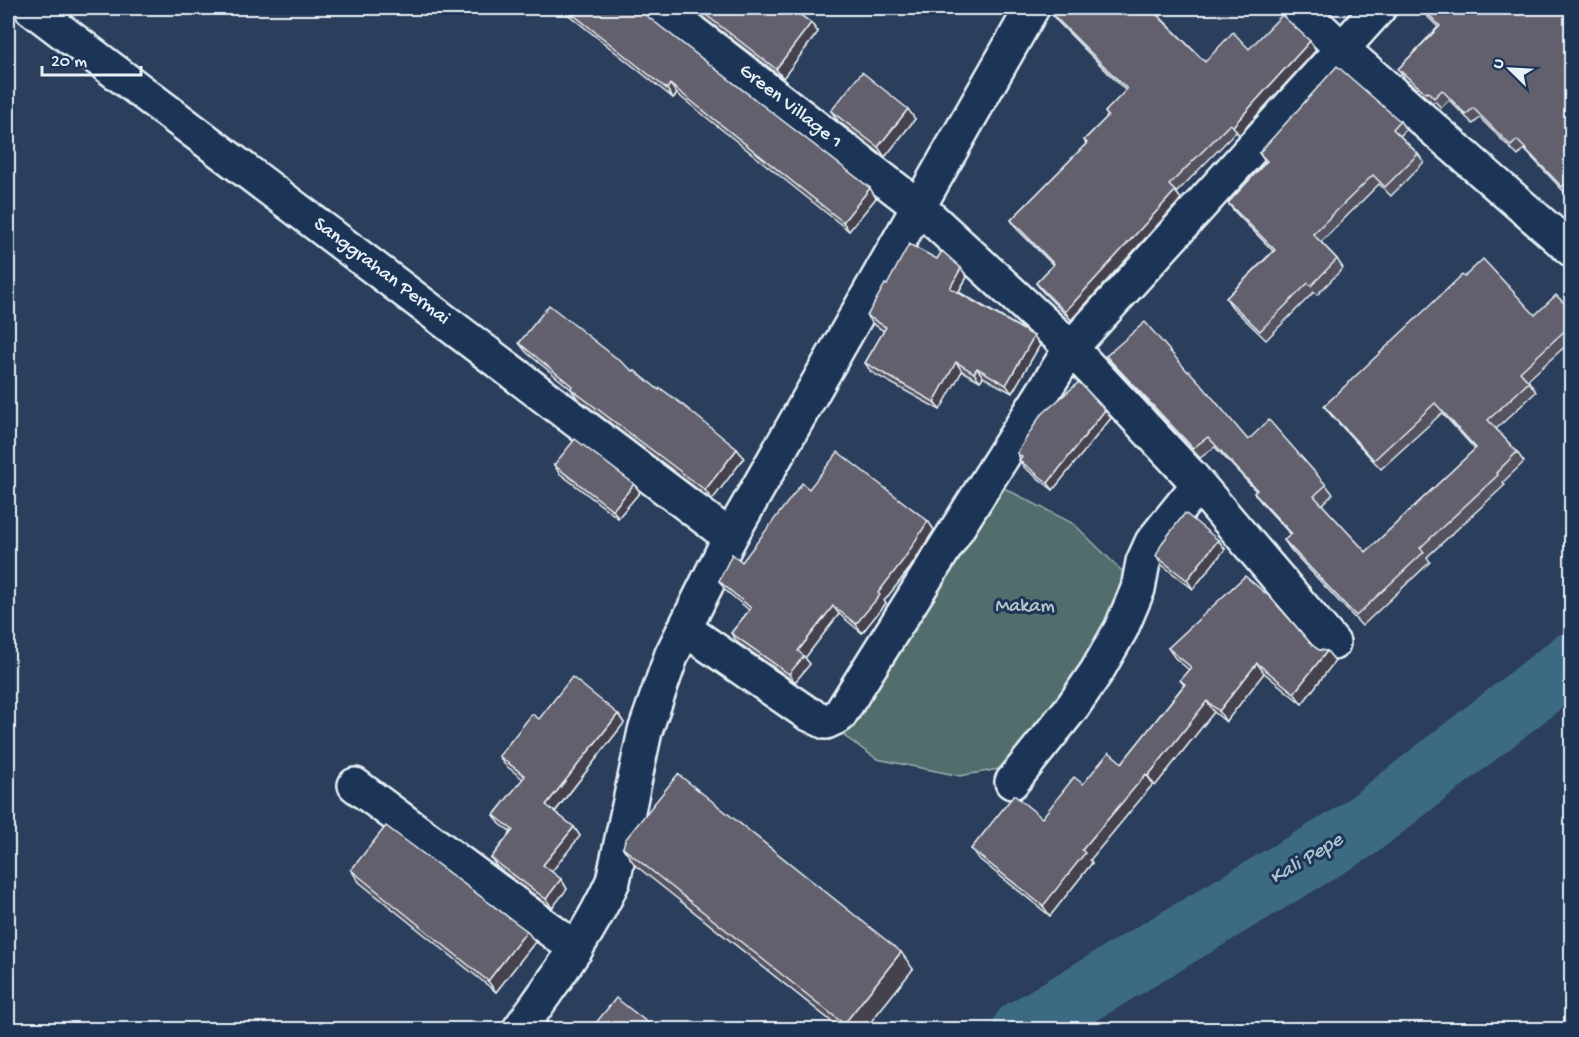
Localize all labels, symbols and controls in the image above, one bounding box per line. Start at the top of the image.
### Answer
scale bar [42,39,141,77]
north arrow [1480,39,1540,99]
text: 20 m [51,52,87,73]
text: U [1489,56,1510,72]
street label: Green Village 1 [734,60,846,154]
street label: Sanggrahan Permai [308,213,454,331]
park label: Makam [995,596,1055,619]
water label: Kali Pepe [1266,828,1349,892]

